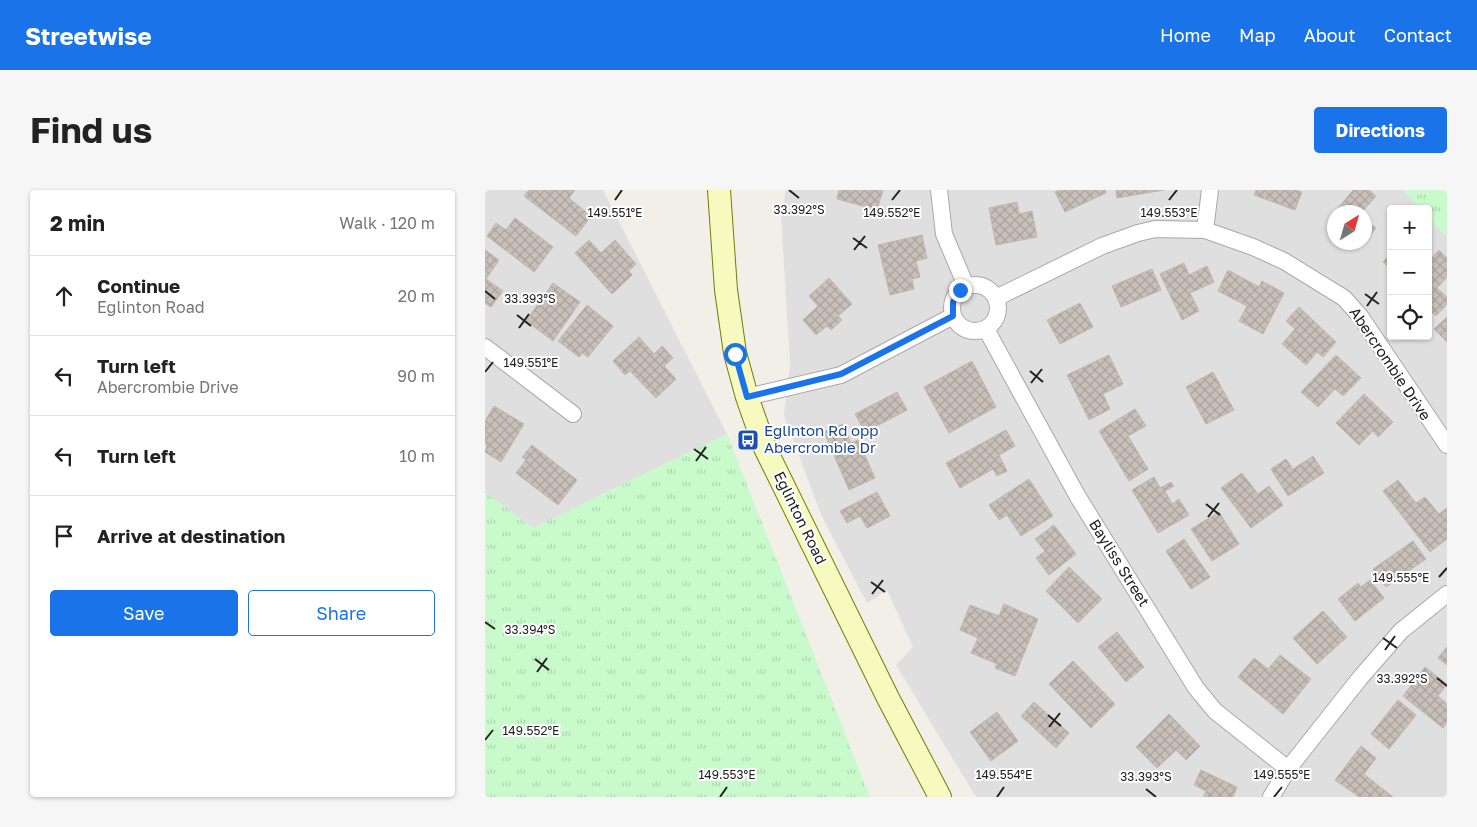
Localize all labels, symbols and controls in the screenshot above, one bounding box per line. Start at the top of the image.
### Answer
text: Streetwise [25,21,152,50]
text: Home [1160,24,1211,46]
text: Map [1239,24,1276,46]
text: About [1304,24,1356,46]
text: Contact [1384,24,1452,46]
button: Directions [1314,107,1447,153]
text: Find us [30,109,152,151]
text: 33.392°S [773,202,825,217]
text: 149.551°E [588,205,642,220]
text: 149.552°E [864,205,920,220]
text: 149.553°E [1141,205,1197,220]
north arrow [1327,205,1372,250]
map controls [1387,205,1432,340]
button: + [1387,205,1432,250]
text: 2 min [50,210,105,236]
text: Walk · 120 m [339,213,435,233]
button: − [1387,250,1432,295]
text: Continue [97,274,180,297]
route end [949,279,972,302]
icon: ahead [50,282,78,310]
text: 20 m [398,286,435,306]
text: 33.393°S [504,291,556,306]
button: locate [1387,295,1432,340]
text: Eglinton Road [97,297,205,317]
street label: Abercrombie Drive [1346,303,1436,424]
route start [724,343,747,366]
text: Turn left [97,354,176,377]
text: 149.551°E [504,355,558,370]
icon: left [50,362,78,390]
text: 90 m [397,366,435,386]
text: Abercrombie Drive [97,377,239,397]
place label: Eglinton Rd opp Abercrombie Dr [764,421,879,456]
bus stop icon: Eglinton Rd opp Abercrombie Dr [736,428,760,452]
icon: left [50,442,78,470]
text: Turn left [97,444,176,467]
text: 10 m [399,446,435,466]
street label: Eglinton Road [771,468,831,567]
street label: Bayliss Street [1086,516,1154,609]
icon: arrive [50,522,78,550]
text: Arrive at destination [97,524,285,547]
text: 149.555°E [1373,570,1429,585]
button: Save [50,590,238,636]
button: Share [248,590,435,636]
text: 33.394°S [504,622,556,637]
text: 33.392°S [1376,671,1428,686]
text: 149.552°E [503,723,559,738]
text: 149.553°E [699,767,755,782]
text: 149.554°E [976,767,1032,782]
text: 149.555°E [1254,767,1310,782]
text: 33.393°S [1120,769,1172,784]

